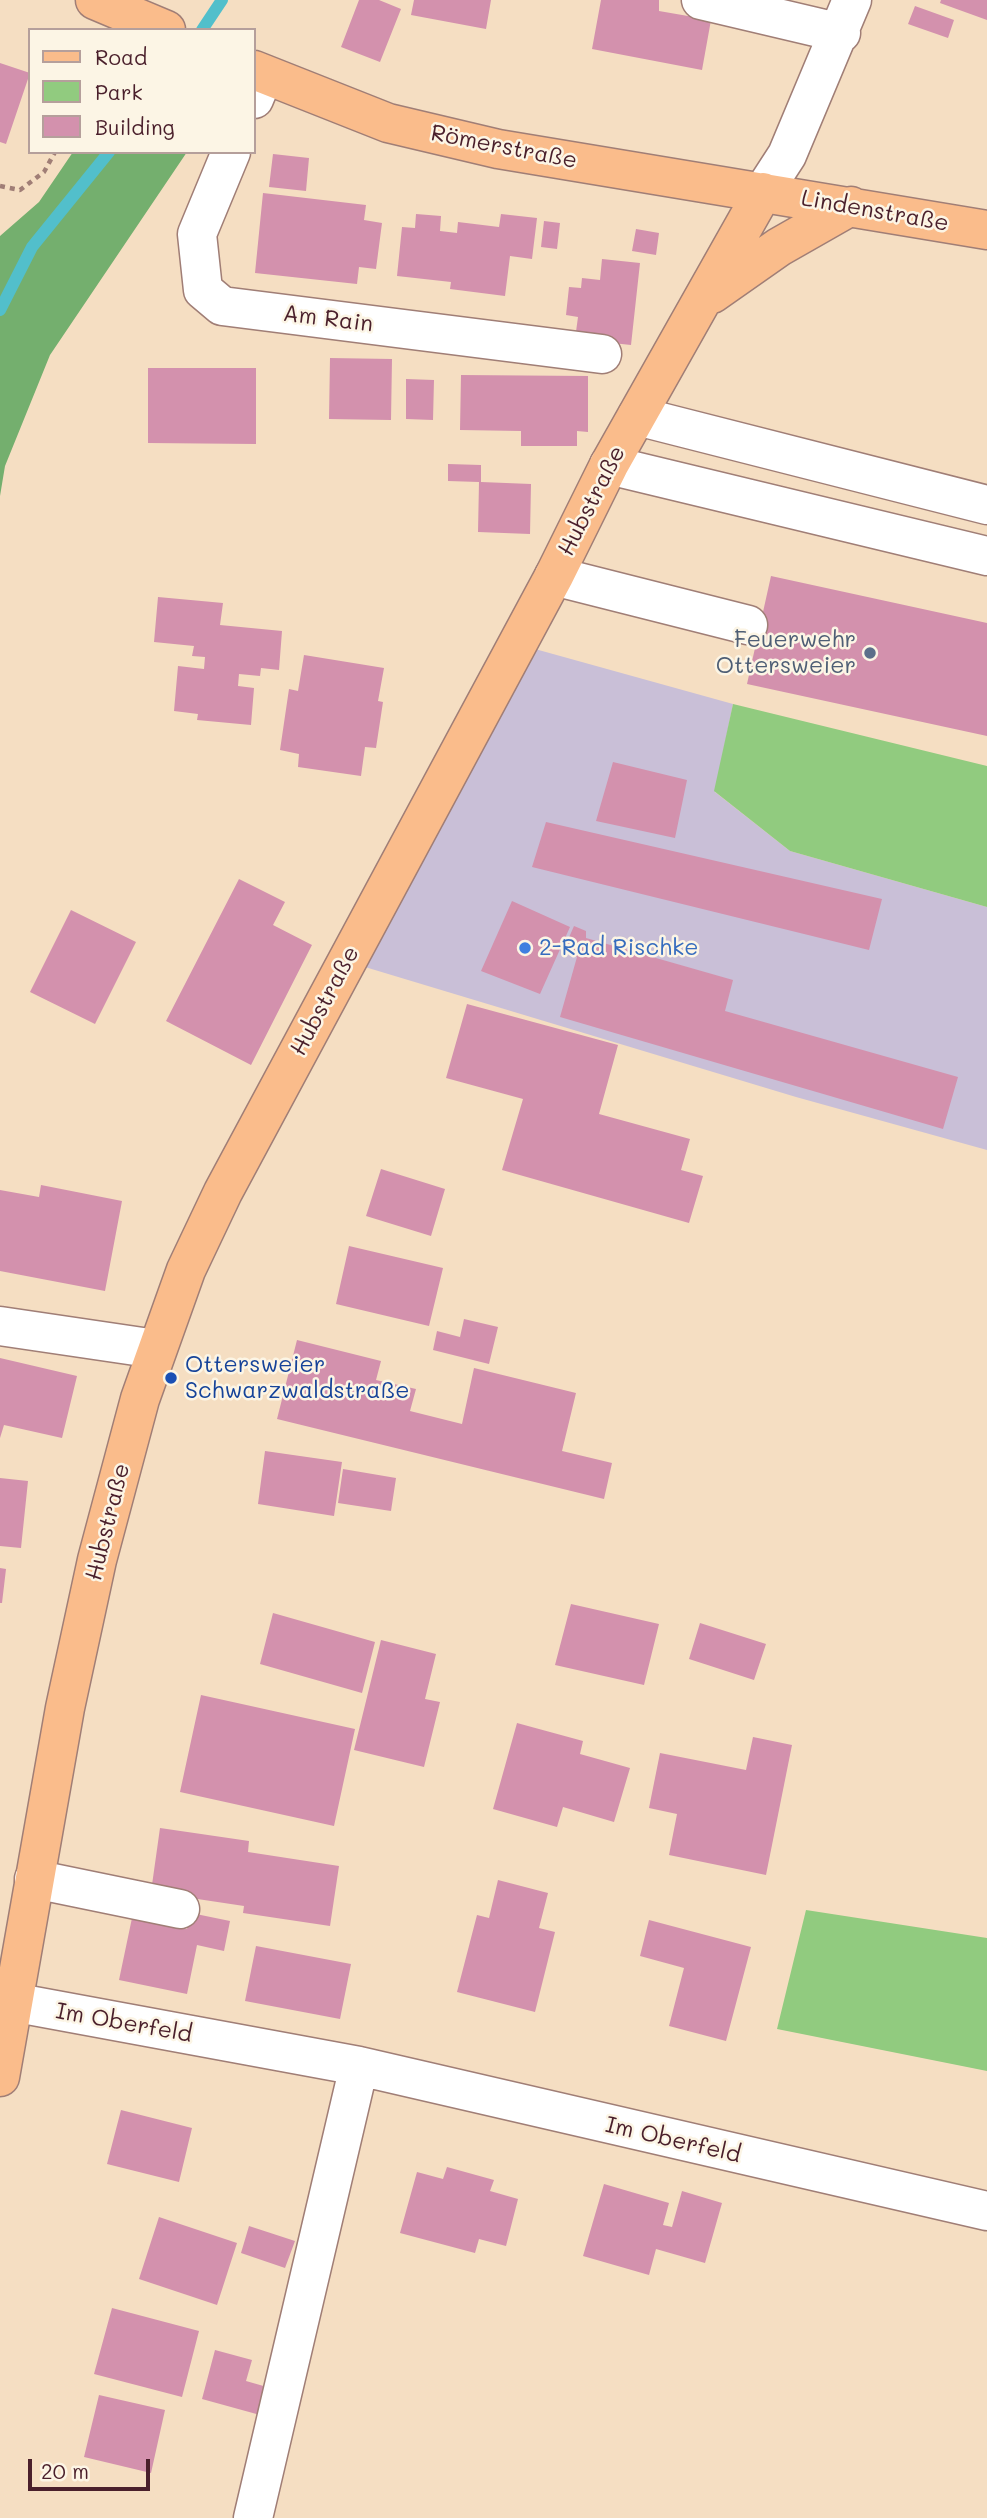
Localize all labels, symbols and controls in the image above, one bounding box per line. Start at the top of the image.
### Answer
legend [28,28,256,154]
text: Road [95,43,147,70]
text: Park [95,78,143,105]
text: Building [95,113,175,140]
street label: Römerstraße [428,119,580,175]
street label: Lindenstraße [799,184,951,238]
street label: Am Rain [281,300,375,338]
street label: Hubstraße [553,441,631,561]
place label: Feuerwehr Ottersweier [716,626,856,680]
marker: Feuerwehr Ottersweier [862,645,878,661]
place label: 2-Rad Rischke [539,934,698,962]
marker: 2-Rad Rischke [517,940,533,956]
street label: Hubstraße [285,942,365,1060]
place label: Ottersweier Schwarzwaldstraße [185,1351,409,1405]
marker: Ottersweier Schwarzwaldstraße [163,1370,179,1386]
street label: Hubstraße [80,1461,136,1583]
street label: Im Oberfeld [54,1997,194,2049]
street label: Im Oberfeld [603,2111,743,2169]
scale bar [32,2444,154,2488]
text: 20 m [41,2457,89,2484]

